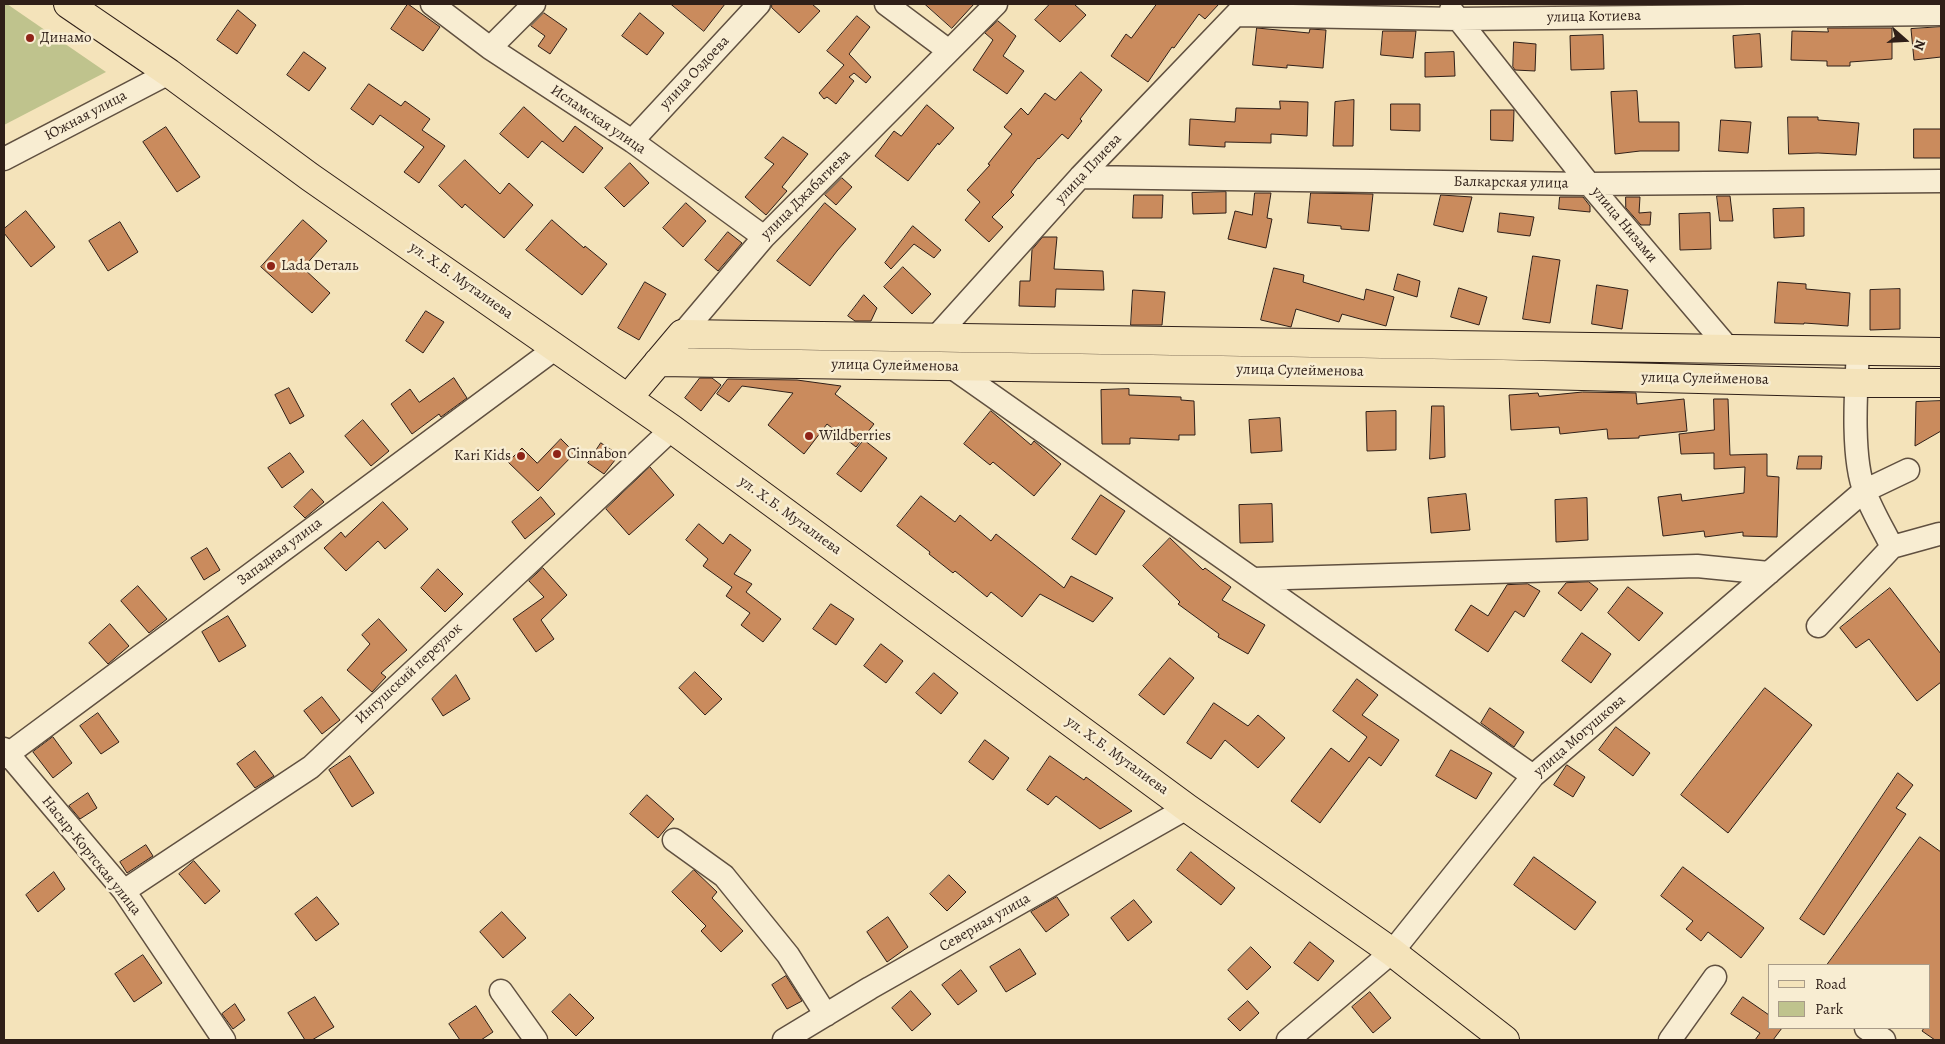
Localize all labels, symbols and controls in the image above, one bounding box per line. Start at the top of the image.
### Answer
street label: улица Котиева [1547,7,1641,27]
north arrow [1880,15,1930,65]
place label: Динамо [40,29,92,47]
marker: Динамо [24,32,36,44]
street label: улица Оздоева [656,33,734,113]
text: N [1909,37,1930,53]
street label: Исламская улица [547,81,649,159]
street label: Южная улица [42,87,130,145]
street label: улица Плиева [1052,130,1126,208]
street label: улица Джабагиева [757,146,855,244]
street label: Балкарская улица [1453,173,1569,193]
street label: улица Низами [1587,183,1661,267]
street label: ул. Х.Б. Муталиева [406,239,516,323]
place label: Lada Dеталь [281,257,359,275]
marker: Lada Dеталь [265,260,277,272]
street label: улица Сулейменова [831,356,959,376]
street label: улица Сулейменова [1236,361,1364,381]
street label: улица Сулейменова [1641,369,1769,389]
place label: Wildberries [819,427,891,445]
marker: Wildberries [803,430,815,442]
place label: Cinnabon [567,445,627,463]
place label: Kari Kids [454,447,511,465]
marker: Cinnabon [551,448,563,460]
marker: Kari Kids [515,450,527,462]
street label: ул. Х.Б. Муталиева [735,473,845,559]
street label: Западная улица [234,514,326,590]
street label: Ингушский переулок [352,620,466,728]
street label: улица Могушкова [1530,691,1630,781]
street label: ул. Х.Б. Муталиева [1062,713,1172,799]
street label: Насыр-Кортская улица [37,793,145,919]
street label: Северная улица [936,890,1034,956]
legend [1768,964,1930,1029]
text: Road [1815,974,1846,994]
text: Park [1815,999,1843,1019]

